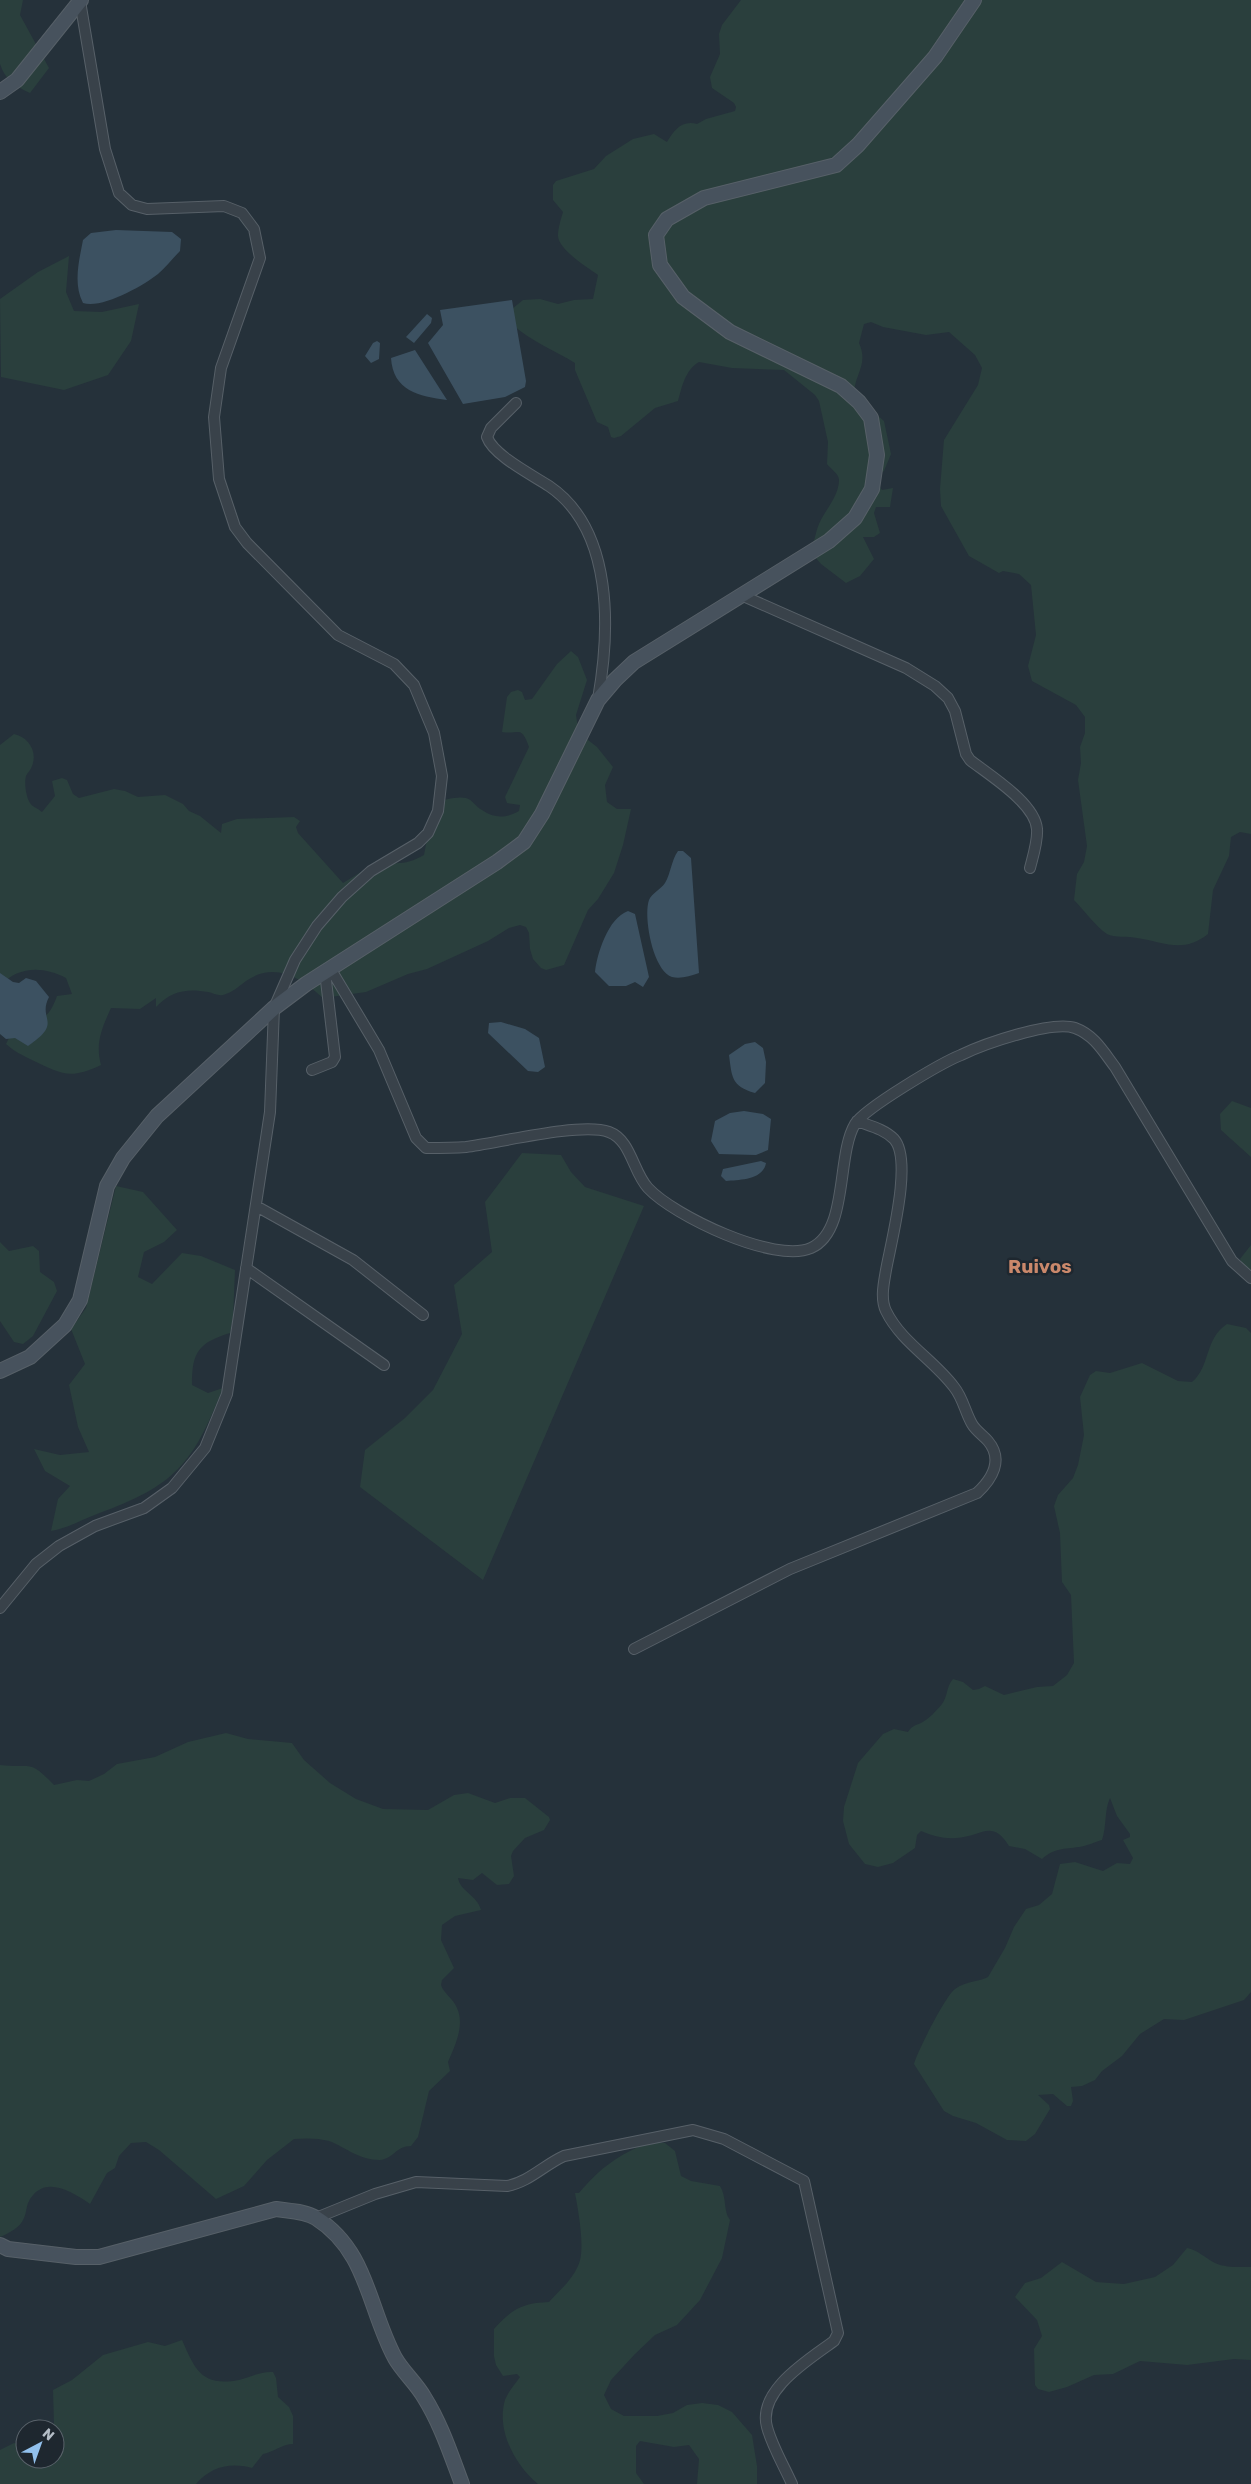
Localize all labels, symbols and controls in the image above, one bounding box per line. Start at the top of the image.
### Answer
district label: Ruivos [1008,1255,1072,1278]
north arrow [15,2419,65,2469]
text: N [39,2425,58,2444]

